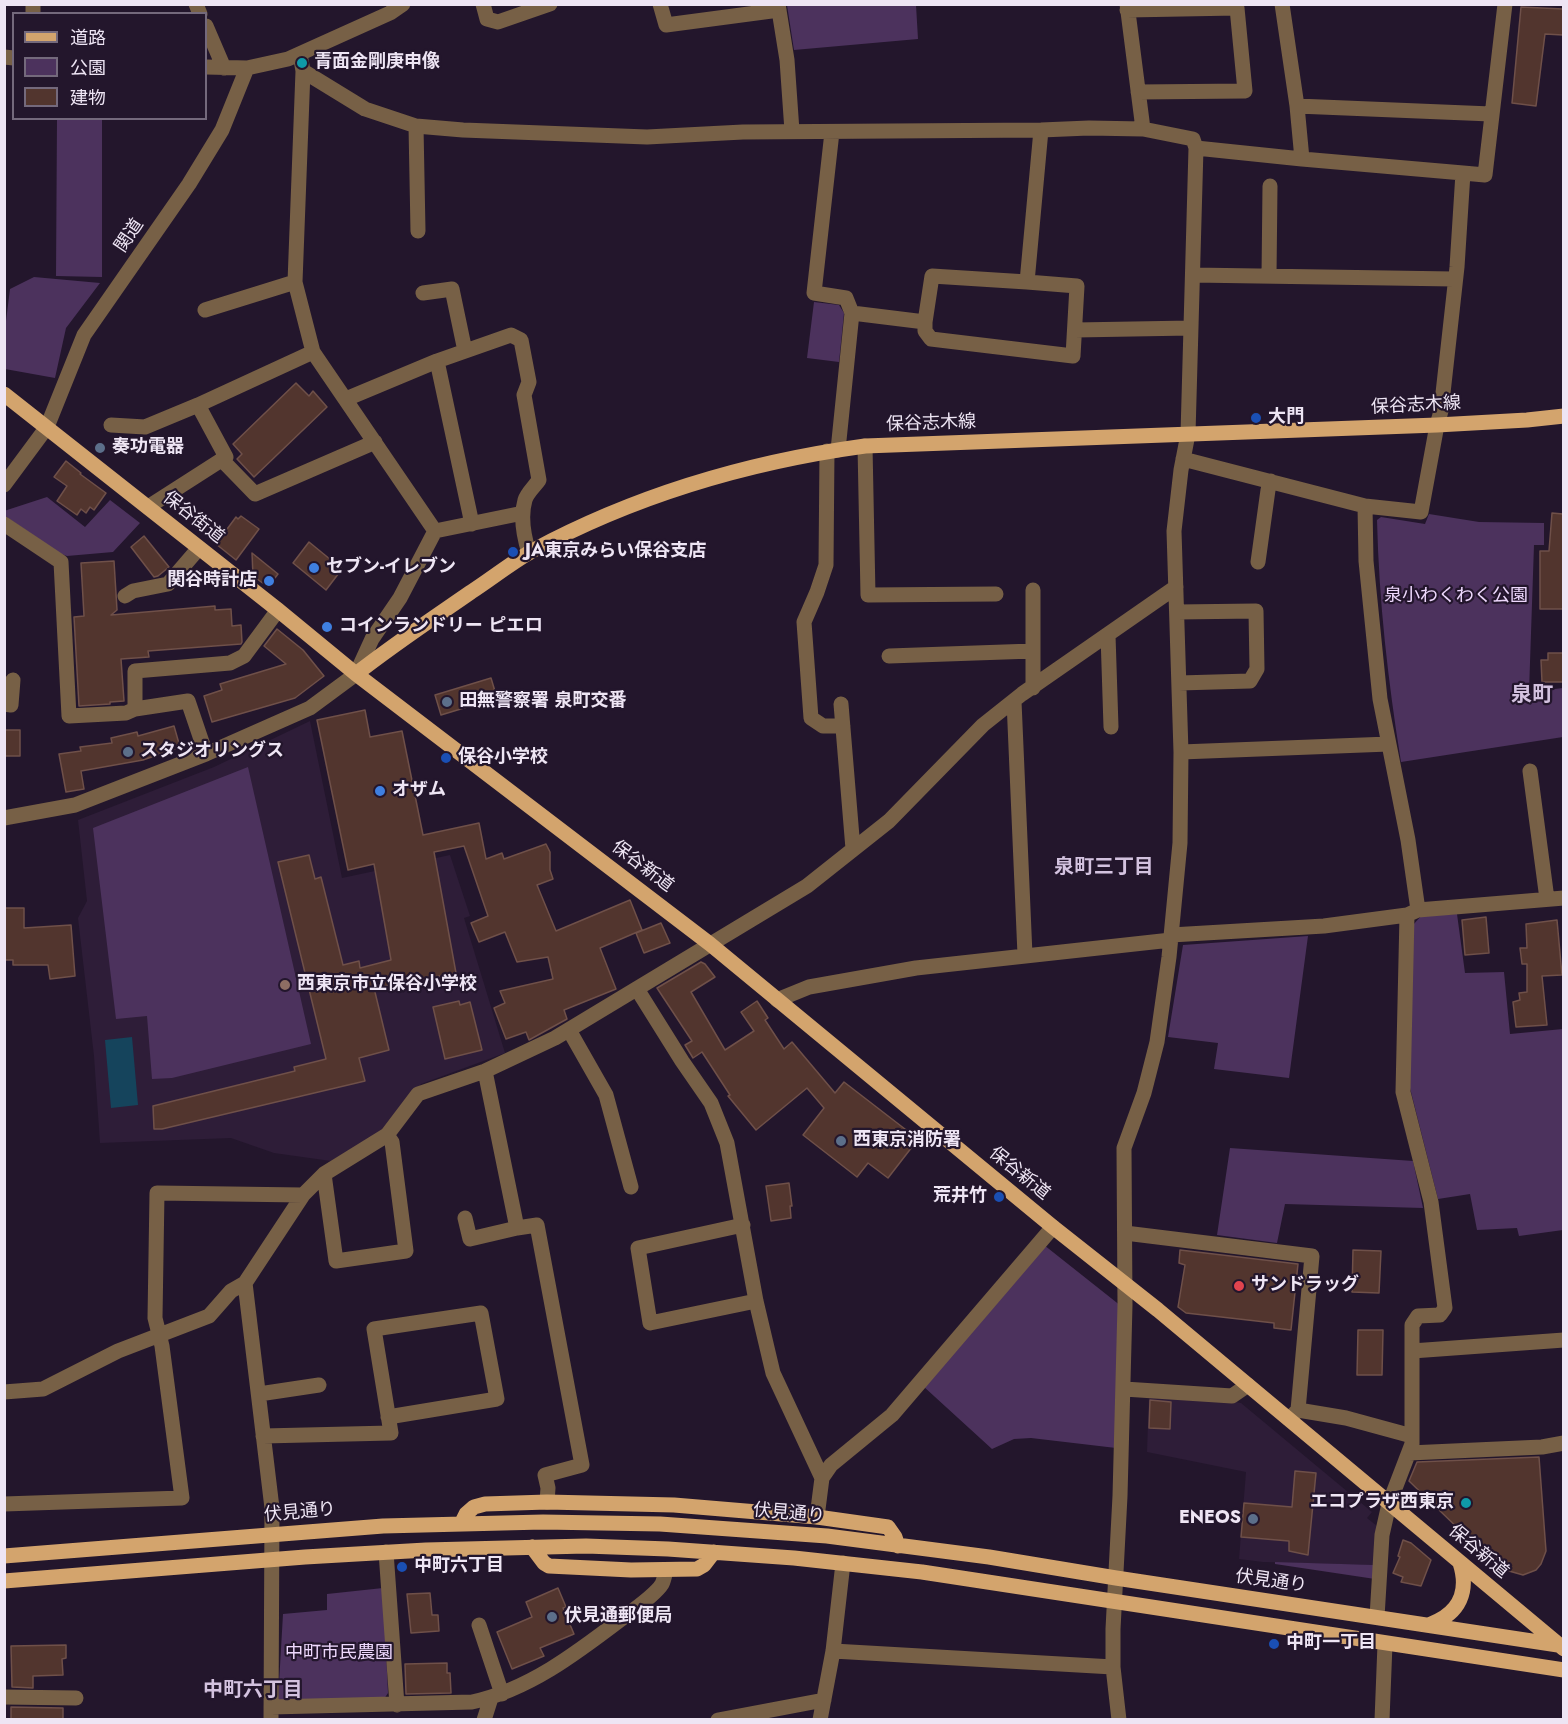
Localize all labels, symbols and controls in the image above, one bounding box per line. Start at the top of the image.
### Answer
legend [12,12,207,120]
text: 道路 [70,25,106,51]
place label: 青面金剛庚申像 [314,52,440,74]
text: 公園 [70,55,106,81]
marker: 青面金剛庚申像 [295,56,309,70]
text: 建物 [70,85,106,111]
street label: 関道 [111,215,149,257]
street label: 保谷志木線 [1370,393,1462,419]
place label: 大門 [1268,407,1304,429]
marker: 大門 [1249,411,1263,425]
street label: 保谷志木線 [886,412,976,436]
place label: 奏功電器 [112,437,184,459]
marker: 奏功電器 [93,441,107,455]
street label: 保谷街道 [158,487,228,549]
place label: JA東京みらい保谷支店 [525,541,706,563]
marker: JA東京みらい保谷支店 [506,545,520,559]
place label: セブン-イレブン [326,557,456,579]
marker: セブン-イレブン [307,561,321,575]
place label: 関谷時計店 [167,570,257,592]
marker: 関谷時計店 [262,574,276,588]
park label: 泉小わくわく公園 [1384,586,1528,608]
place label: コインランドリー ピエロ [339,616,542,638]
marker: コインランドリー ピエロ [320,620,334,634]
district label: 泉町 [1511,683,1553,709]
place label: 田無警察署 泉町交番 [459,691,626,713]
marker: 田無警察署 泉町交番 [440,695,454,709]
place label: スタジオリングス [140,741,284,763]
marker: スタジオリングス [121,745,135,759]
place label: 保谷小学校 [458,747,548,769]
marker: 保谷小学校 [439,751,453,765]
place label: オザム [392,780,446,802]
marker: オザム [373,784,387,798]
street label: 保谷新道 [607,837,677,897]
district label: 泉町三丁目 [1054,856,1154,880]
place label: 西東京市立保谷小学校 [297,974,477,996]
marker: 西東京市立保谷小学校 [278,978,292,992]
place label: 西東京消防署 [853,1130,961,1152]
marker: 西東京消防署 [834,1134,848,1148]
street label: 保谷新道 [984,1143,1054,1205]
place label: 荒井竹 [933,1186,987,1208]
marker: 荒井竹 [992,1190,1006,1204]
place label: サンドラッグ [1251,1275,1359,1297]
marker: サンドラッグ [1232,1279,1246,1293]
place label: エコプラザ西東京 [1310,1492,1454,1514]
marker: エコプラザ西東京 [1459,1496,1473,1510]
street label: 伏見通り [263,1499,337,1527]
street label: 伏見通り [752,1500,826,1528]
place label: ENEOS [1179,1508,1241,1530]
marker: ENEOS [1246,1512,1260,1526]
street label: 保谷新道 [1443,1521,1513,1583]
place label: 中町六丁目 [414,1556,504,1578]
marker: 中町六丁目 [395,1560,409,1574]
street label: 伏見通り [1234,1566,1308,1598]
place label: 伏見通郵便局 [564,1606,672,1628]
marker: 伏見通郵便局 [545,1610,559,1624]
place label: 中町一丁目 [1286,1633,1376,1655]
marker: 中町一丁目 [1267,1637,1281,1651]
park label: 中町市民農園 [285,1643,393,1665]
district label: 中町六丁目 [203,1679,303,1703]

